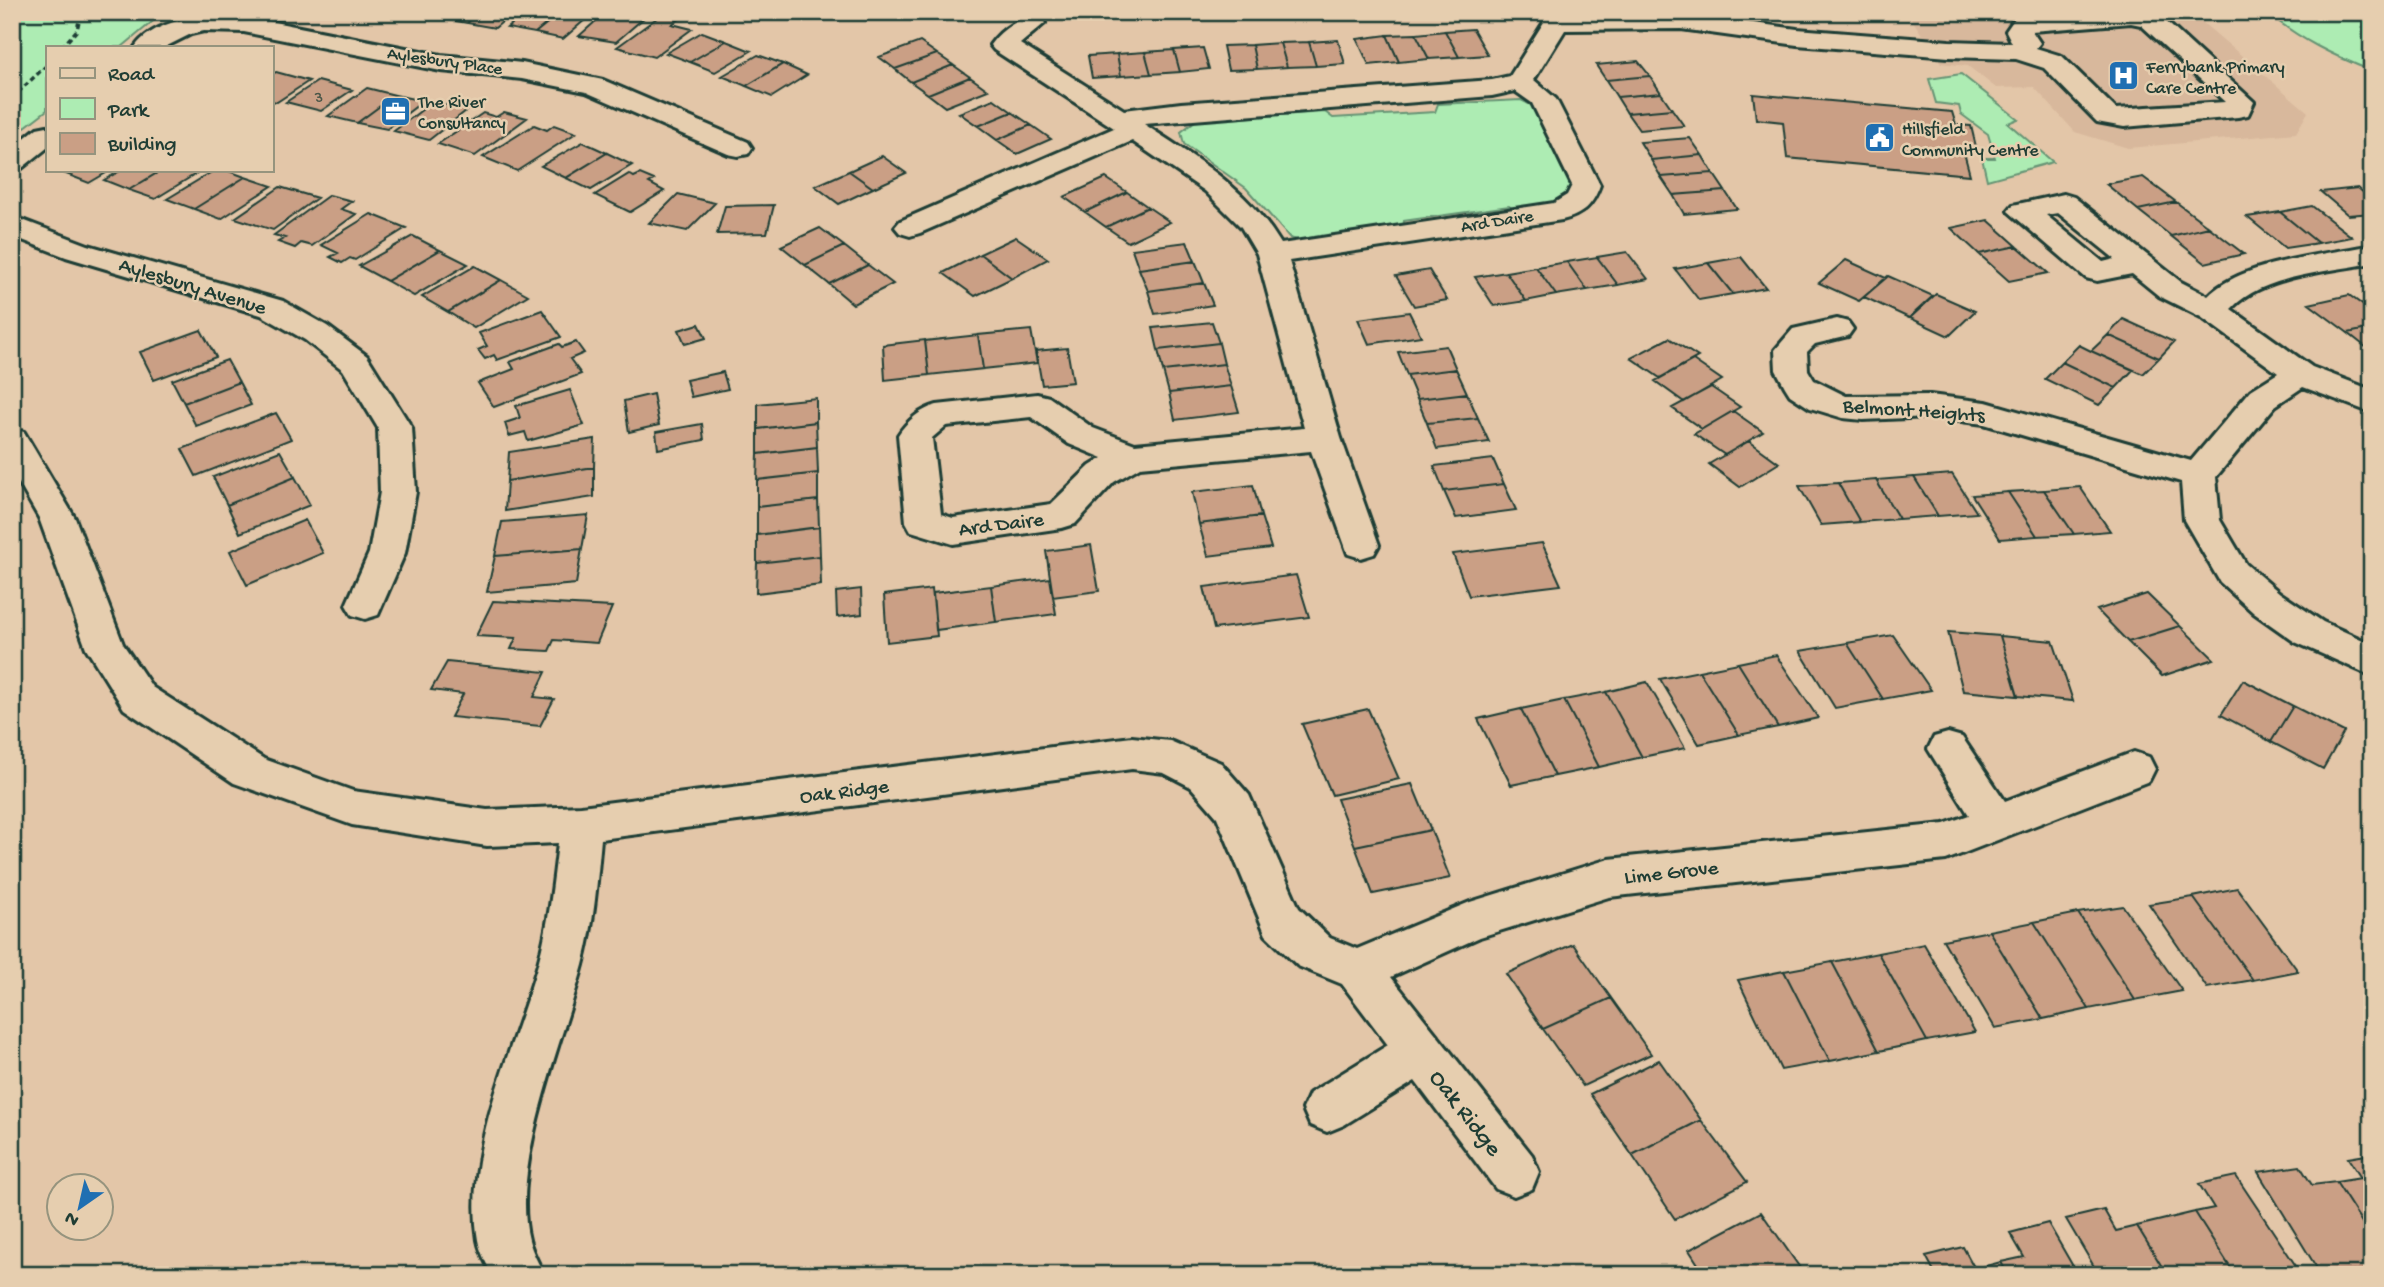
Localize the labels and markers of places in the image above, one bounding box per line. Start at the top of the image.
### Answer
place label: Ferrybank Primary Care Centre [2145,58,2285,100]
hospital icon: Ferrybank Primary Care Centre [2106,59,2140,93]
place label: The River Consultancy [417,93,506,135]
office icon: The River Consultancy [378,94,412,128]
place label: Hillsfield Community Centre [1902,120,2039,162]
public building icon: Hillsfield Community Centre [1862,121,1896,155]

